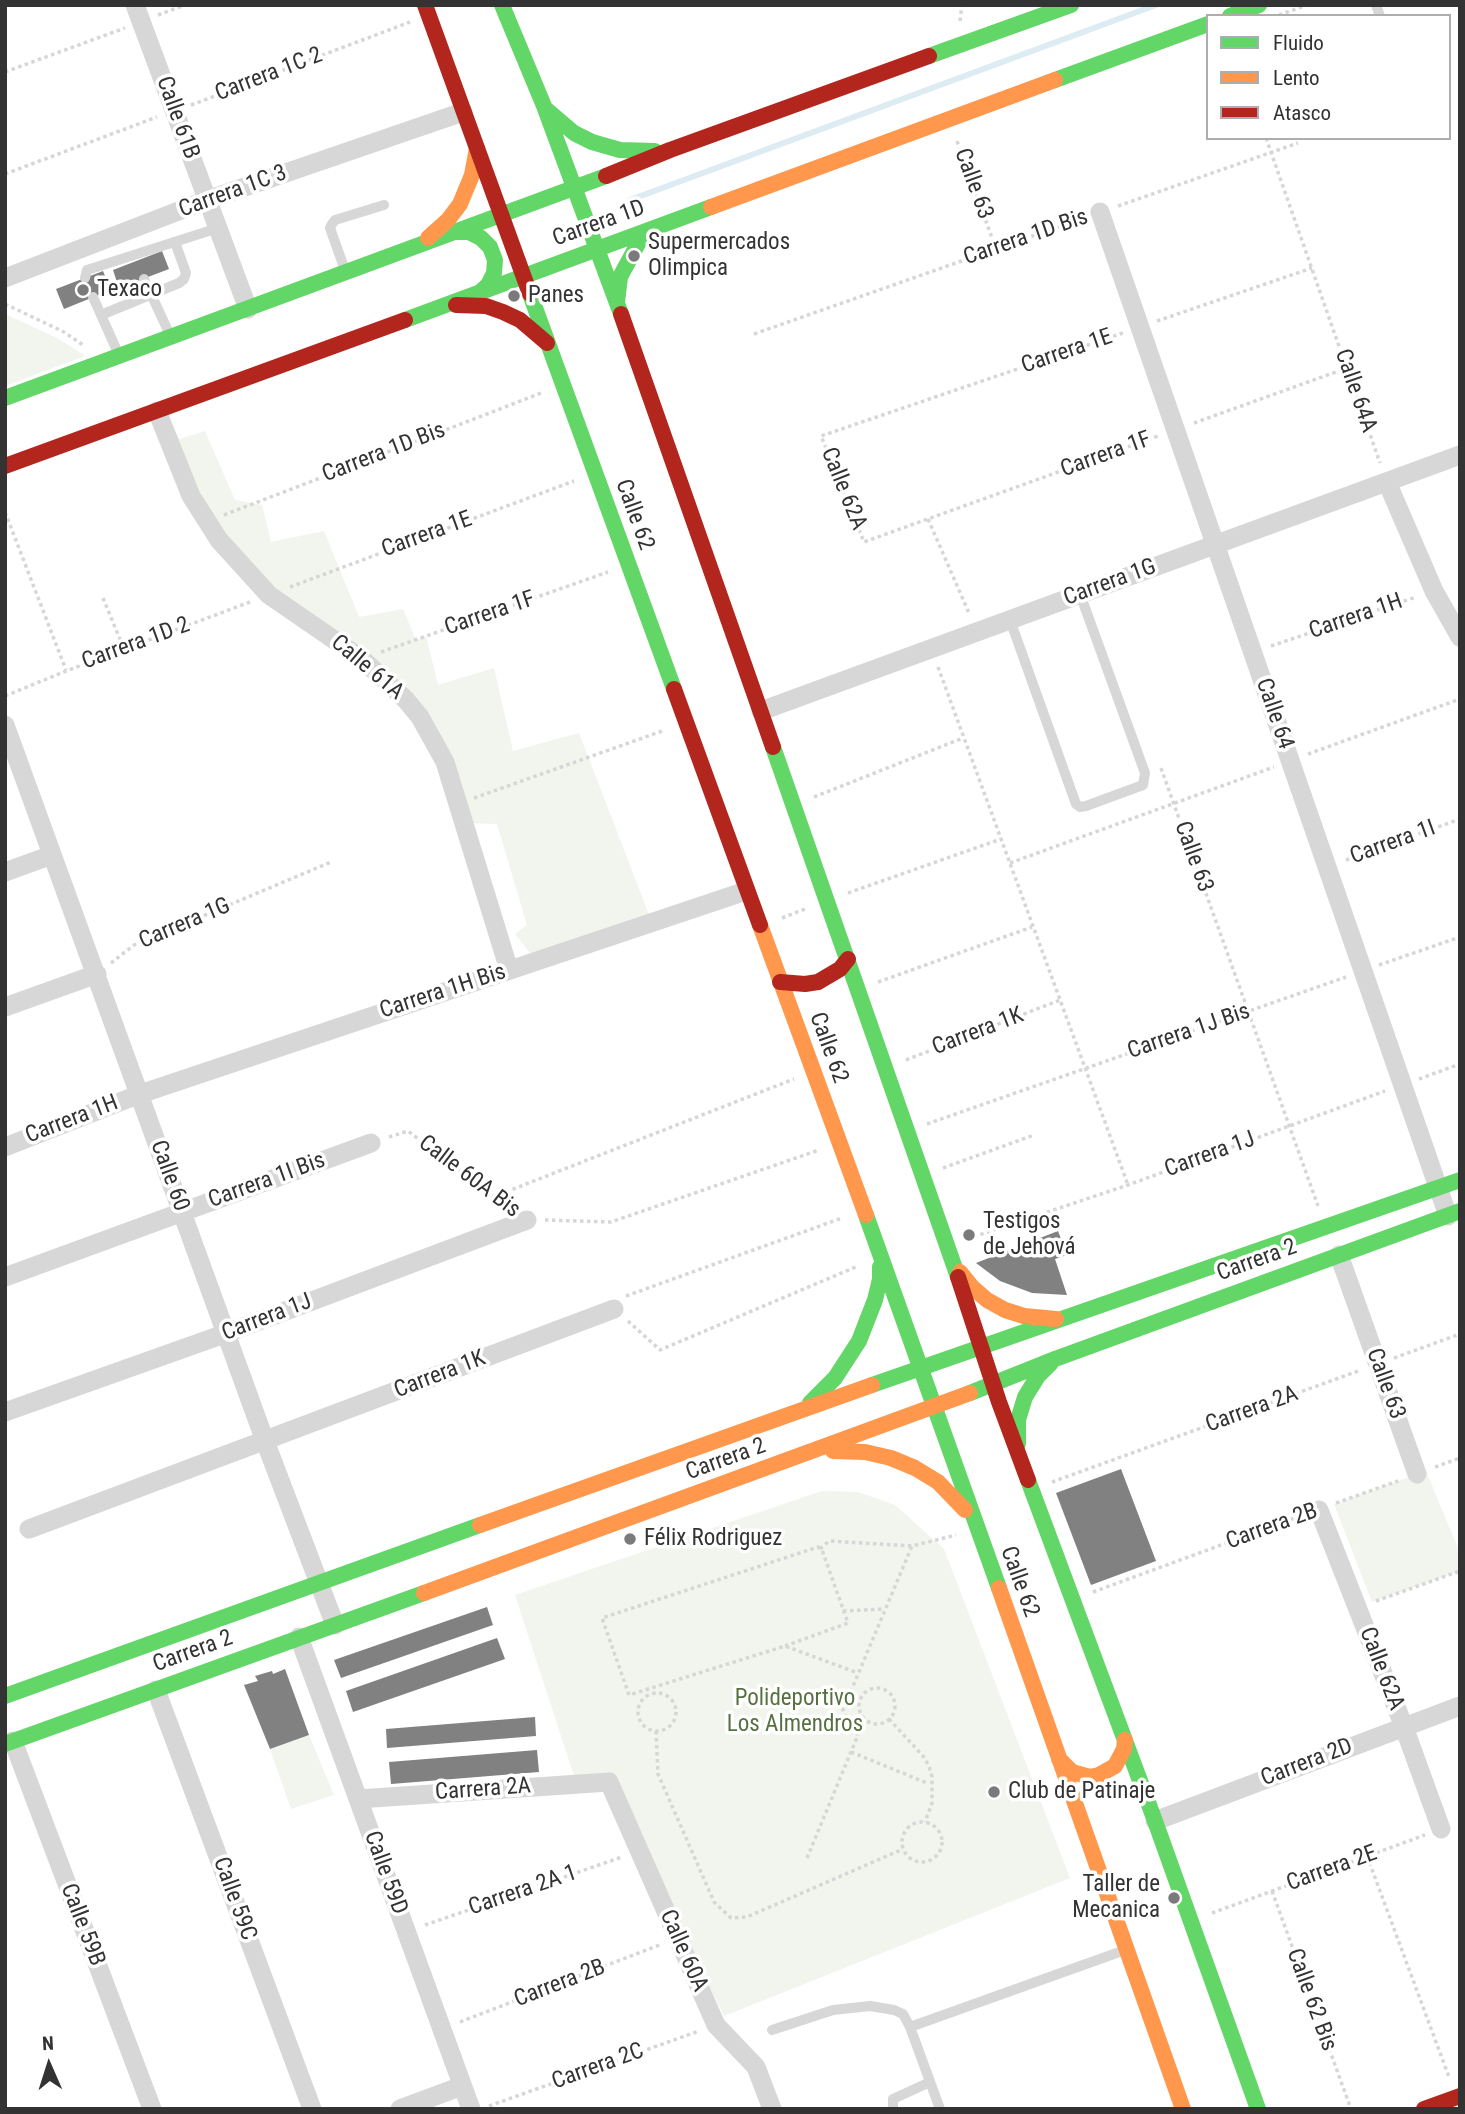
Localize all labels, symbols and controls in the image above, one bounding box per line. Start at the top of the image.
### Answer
legend [1206,14,1451,140]
text: Fluido [1273,31,1324,55]
street label: Carrera 1C 2 [212,42,326,108]
text: Lento [1273,66,1320,90]
street label: Calle 61B [149,73,205,163]
text: Atasco [1273,101,1331,125]
street label: Calle 63 [947,145,999,223]
street label: Carrera 1C 3 [175,160,291,224]
street label: Carrera 1D [549,195,649,253]
street label: Carrera 1D Bis [960,204,1092,272]
place label: Supermercados Olimpica [648,229,790,283]
marker: Supermercados Olimpica [626,248,642,264]
place label: Texaco [97,276,162,304]
marker: Texaco [75,282,91,298]
place label: Panes [528,282,584,310]
marker: Panes [506,288,522,304]
street label: Carrera 1E [1018,324,1116,380]
street label: Calle 64A [1328,346,1382,436]
street label: Carrera 1D Bis [319,417,449,489]
street label: Carrera 1F [1057,426,1155,484]
street label: Calle 62A [814,444,872,534]
street label: Calle 62 [608,476,660,554]
street label: Carrera 1E [378,506,476,564]
street label: Carrera 1G [1060,554,1160,612]
street label: Carrera 1F [441,586,539,642]
street label: Carrera 1H [1306,588,1406,646]
street label: Carrera 1D 2 [78,612,194,676]
street label: Calle 61A [325,630,409,706]
street label: Calle 64 [1249,675,1299,753]
street label: Carrera 1I [1347,815,1439,871]
street label: Calle 63 [1167,818,1219,896]
street label: Carrera 1G [135,892,235,956]
street label: Carrera 1H Bis [377,959,509,1025]
street label: Carrera 1J Bis [1124,998,1254,1066]
street label: Carrera 1K [929,1002,1027,1062]
street label: Calle 62 [802,1009,854,1087]
street label: Carrera 1H [22,1090,122,1150]
street label: Carrera 1J [1161,1126,1259,1184]
street label: Calle 60A Bis [413,1130,525,1224]
street label: Calle 60 [143,1137,195,1215]
street label: Carrera 1I Bis [205,1147,329,1215]
place label: Testigos de Jehová [983,1208,1076,1262]
marker: Testigos de Jehová [961,1227,977,1243]
street label: Carrera 2 [1213,1234,1301,1288]
street label: Carrera 1J [218,1288,316,1348]
street label: Carrera 1K [391,1345,489,1405]
street label: Calle 63 [1359,1345,1411,1423]
street label: Carrera 2A [1202,1381,1302,1439]
street label: Carrera 2 [682,1433,770,1487]
street label: Carrera 2B [1222,1498,1322,1556]
place label: Félix Rodriguez [644,1525,782,1553]
marker: Félix Rodriguez [622,1531,638,1547]
street label: Calle 62 [993,1543,1045,1621]
street label: Calle 62A [1353,1624,1409,1714]
street label: Carrera 2 [149,1625,237,1679]
park label: Polideportivo Los Almendros [727,1685,863,1739]
street label: Carrera 2D [1257,1733,1357,1793]
street label: Carrera 2A [434,1773,532,1807]
place label: Club de Patinaje [1008,1778,1155,1806]
marker: Club de Patinaje [986,1784,1002,1800]
street label: Calle 59D [357,1828,413,1918]
street label: Carrera 2E [1283,1840,1381,1898]
street label: Calle 59C [206,1854,262,1944]
street label: Carrera 2A 1 [465,1860,581,1922]
place label: Taller de Mecanica [1072,1871,1160,1925]
street label: Calle 59B [54,1880,110,1970]
marker: Taller de Mecanica [1166,1890,1182,1906]
street label: Calle 60A [653,1906,713,1996]
street label: Calle 62 Bis [1280,1945,1342,2055]
street label: Carrera 2B [511,1954,609,2014]
north arrow [14,2030,84,2100]
text: N [41,2032,54,2055]
street label: Carrera 2C [548,2038,648,2096]

